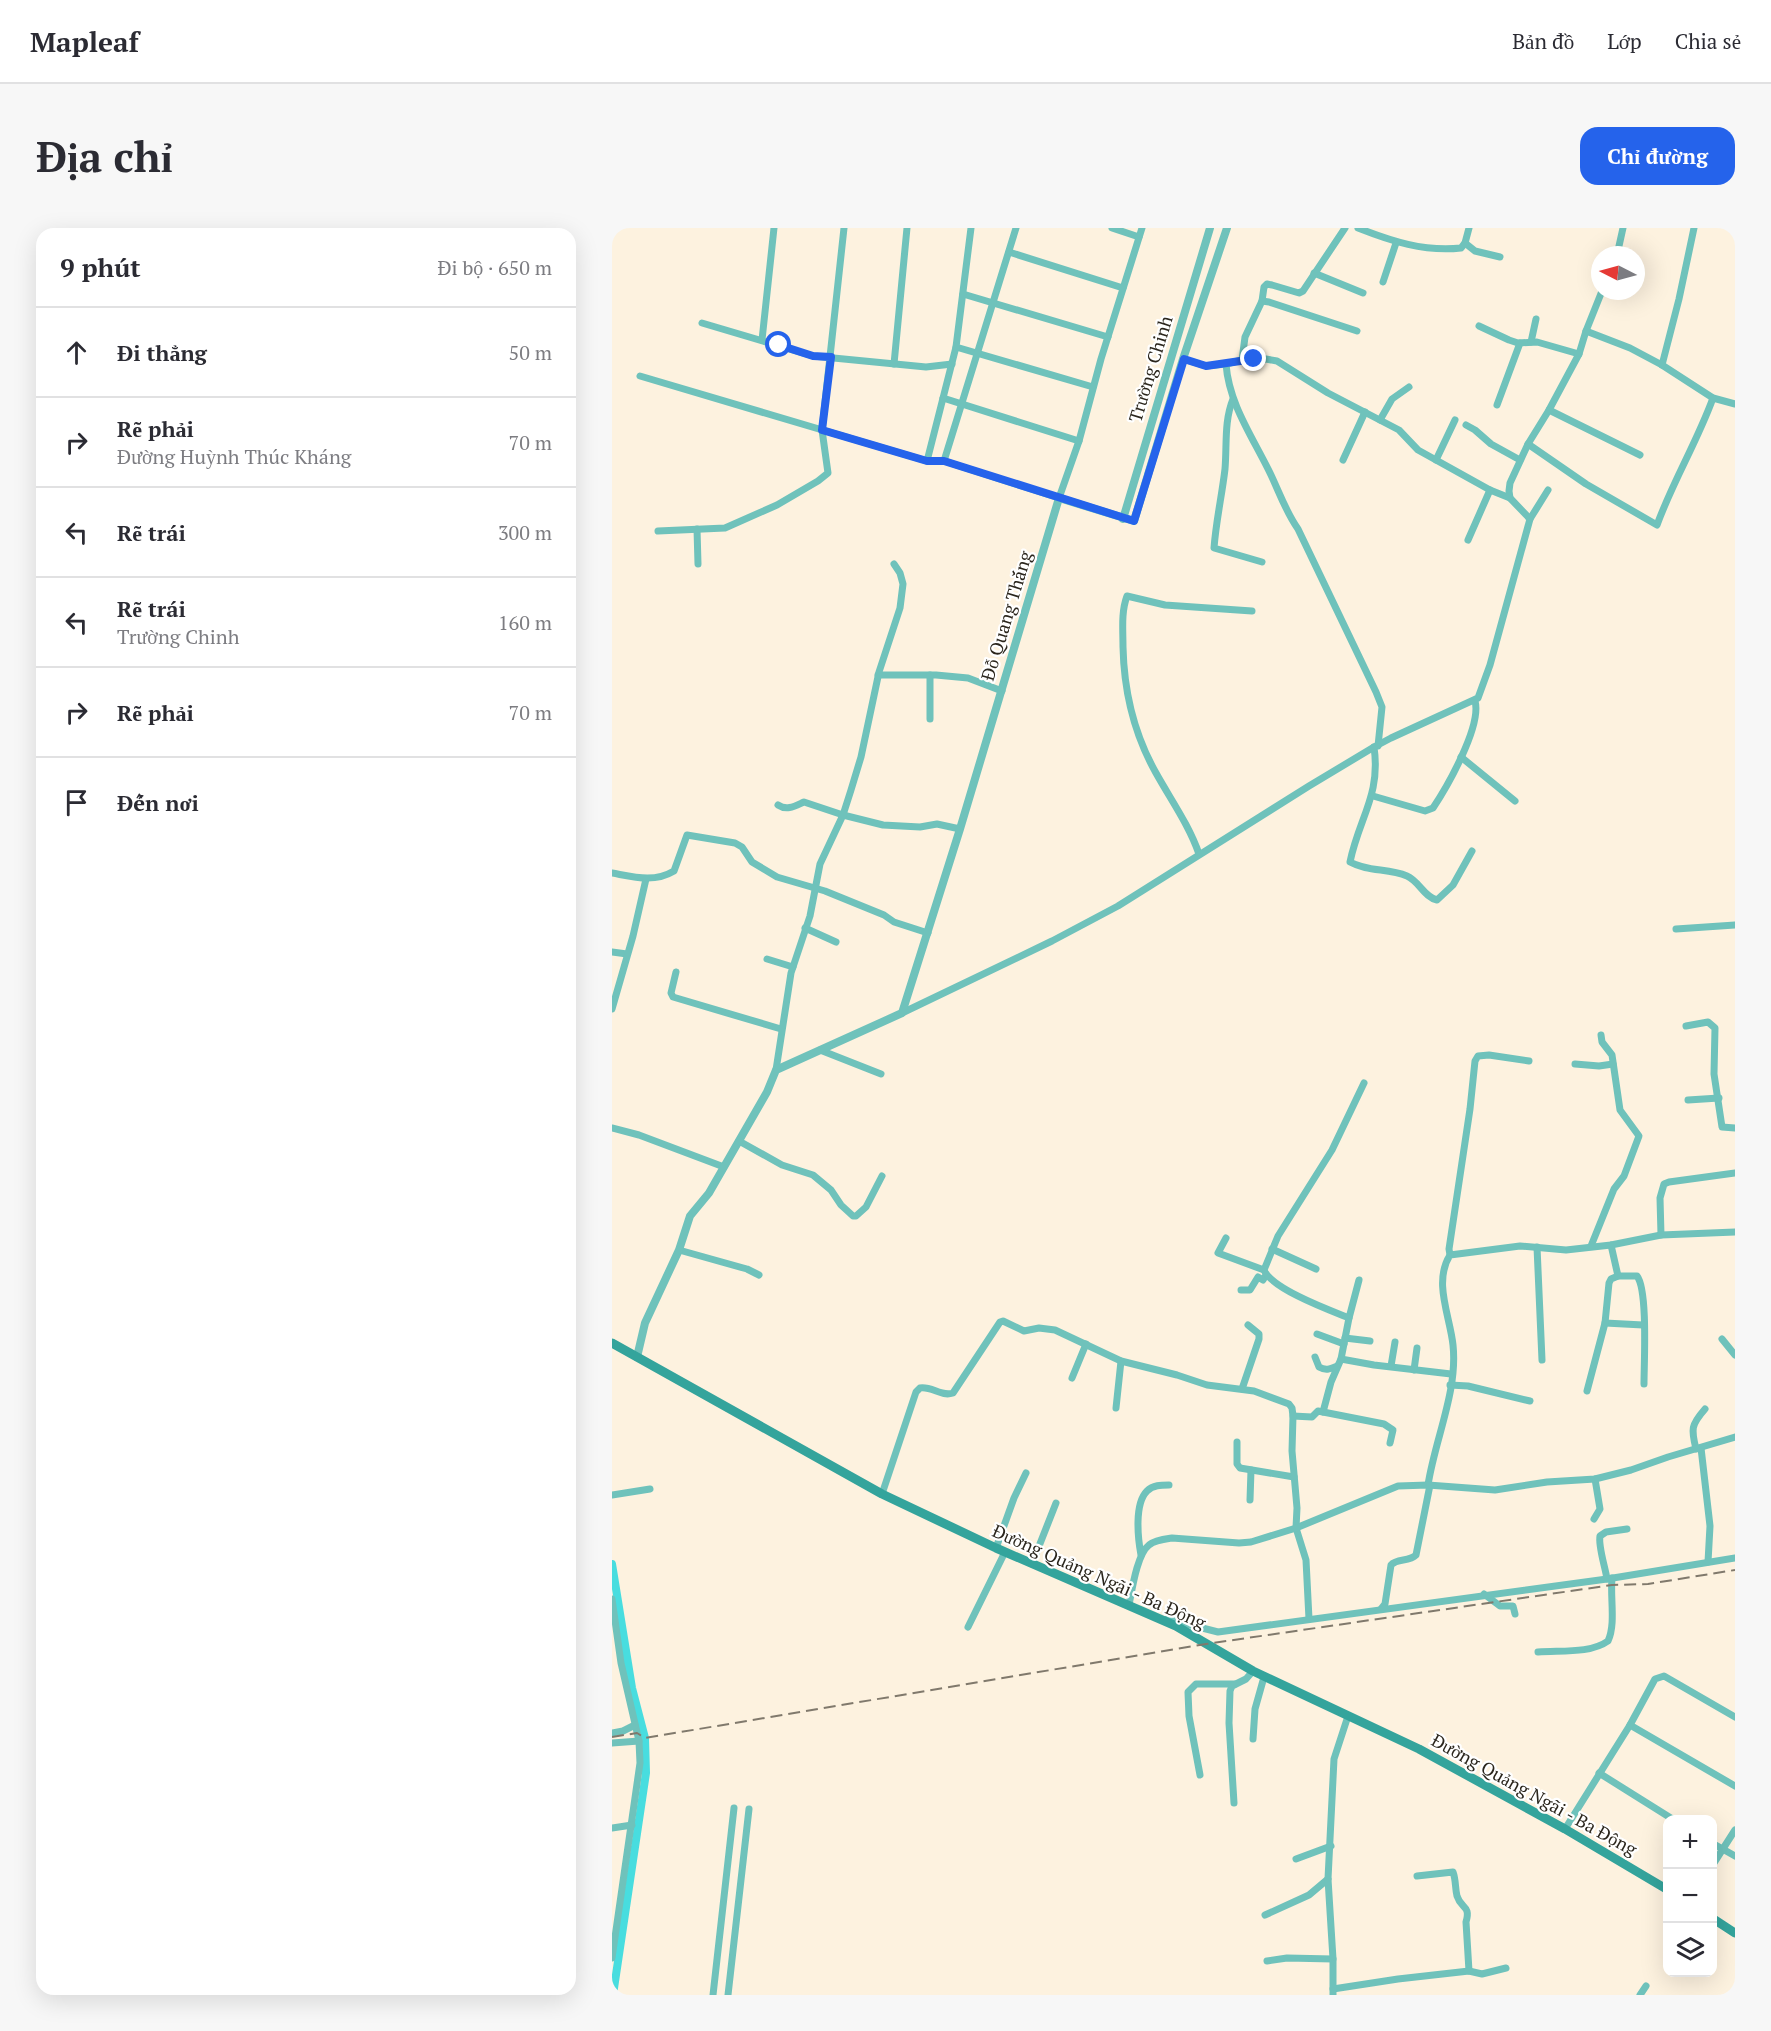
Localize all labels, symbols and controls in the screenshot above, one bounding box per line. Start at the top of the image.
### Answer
text: Mapleaf [30,23,139,60]
text: Bản đồ [1512,27,1574,55]
text: Lớp [1607,27,1642,55]
text: Chia sẻ [1675,27,1741,55]
button: Chỉ đường [1580,127,1735,185]
text: Địa chỉ [36,128,172,184]
north arrow [1591,246,1645,300]
text: 9 phút [60,250,141,284]
text: Đi bộ · 650 m [437,254,552,281]
street label: Trường Chinh [1122,312,1178,425]
route start [765,331,791,357]
icon: ahead [60,336,93,369]
text: Đi thẳng [117,338,207,367]
text: 50 m [509,339,552,366]
route end [1240,345,1266,371]
text: Rẽ phải [117,414,194,443]
icon: right [60,426,93,459]
text: 70 m [509,429,552,456]
text: Đường Huỳnh Thúc Kháng [117,443,351,470]
icon: left [60,516,93,549]
text: Rẽ trái [117,518,186,547]
text: 300 m [498,519,552,546]
street label: Đỗ Quang Thắng [975,547,1037,683]
text: Rẽ trái [117,594,186,623]
icon: left [60,606,93,639]
text: 160 m [498,609,552,636]
text: Trường Chinh [117,623,239,650]
icon: right [60,696,93,729]
text: Rẽ phải [117,698,194,727]
text: 70 m [509,699,552,726]
icon: arrive [60,786,93,819]
text: Đến nơi [117,788,199,817]
street label: Đường Quảng Ngãi - Ba Động [989,1518,1210,1634]
street label: Đường Quảng Ngãi - Ba Động [1428,1728,1642,1861]
map controls [1663,1815,1717,1977]
button: + [1663,1815,1717,1869]
button: − [1663,1869,1717,1923]
button: layers [1663,1923,1717,1977]

